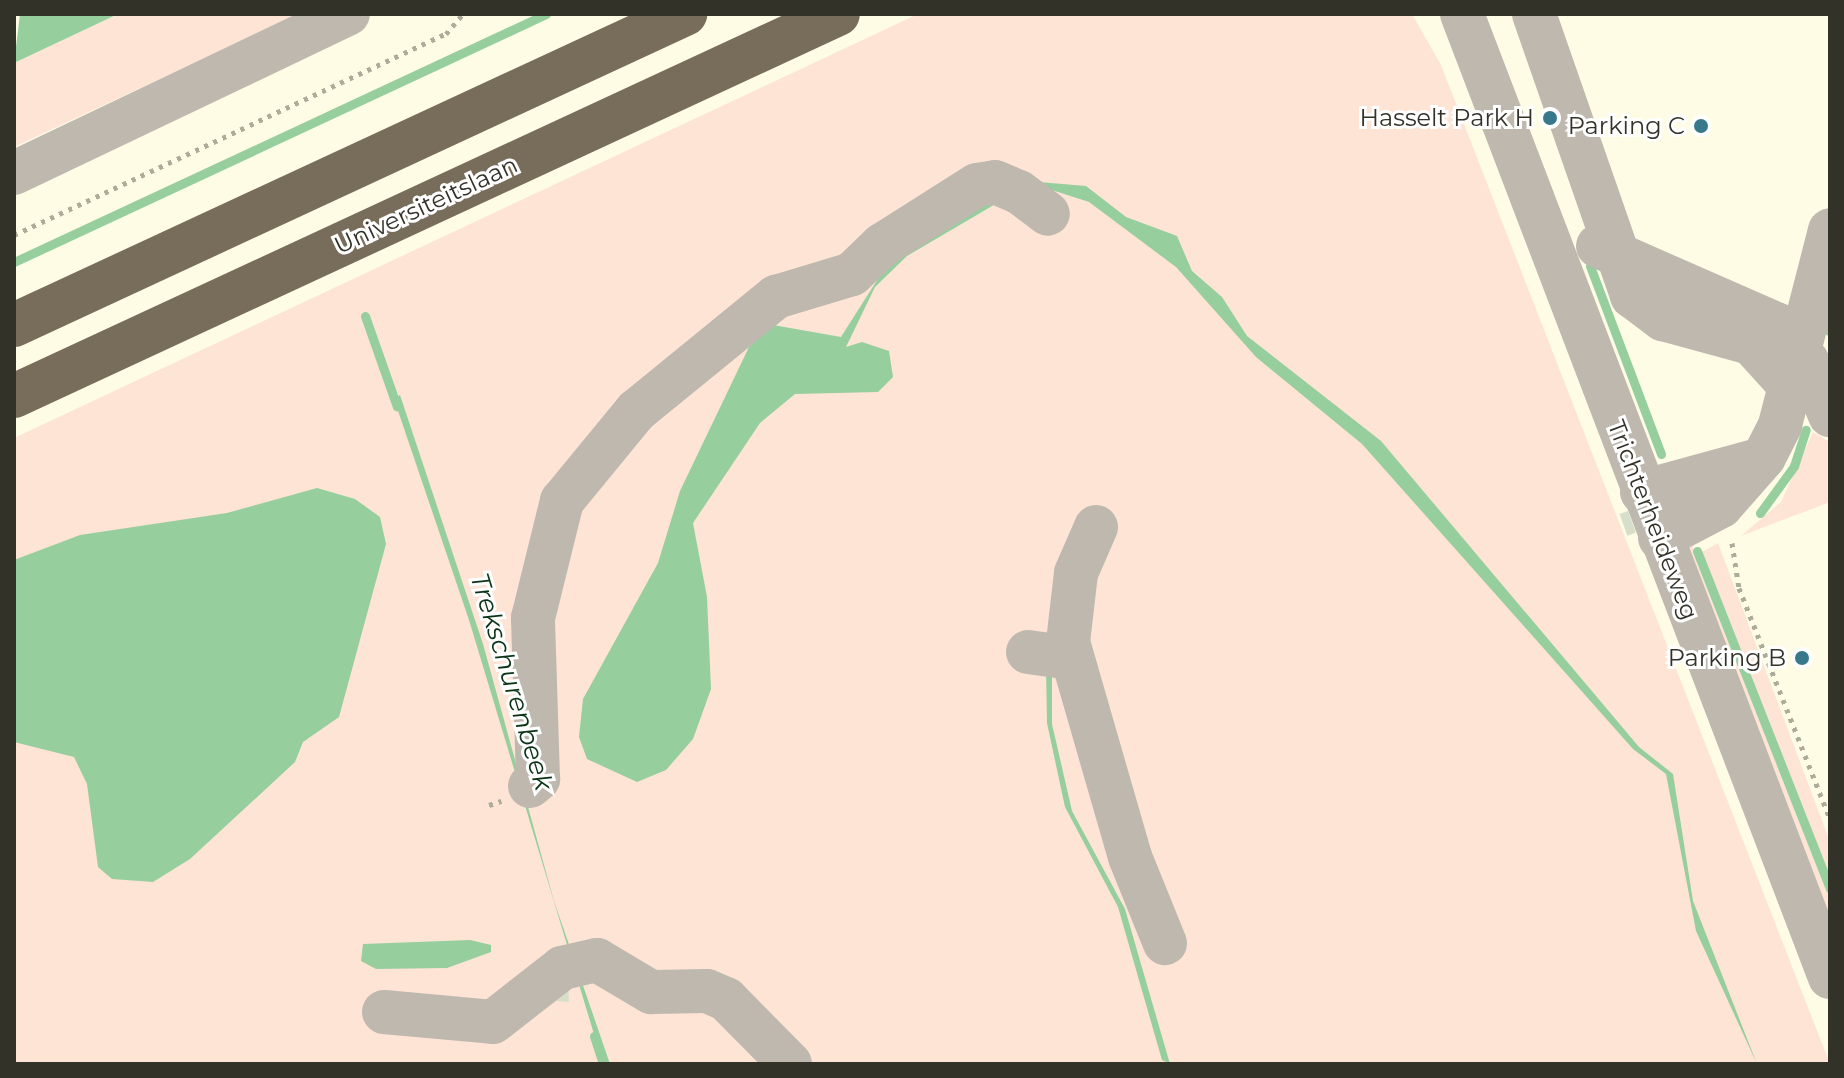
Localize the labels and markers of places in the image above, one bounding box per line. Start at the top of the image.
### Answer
place label: Hasselt Park H [1360,104,1534,132]
marker: Hasselt Park H [1541,109,1559,127]
place label: Parking C [1568,112,1685,140]
marker: Parking C [1692,117,1710,135]
place label: Parking B [1668,644,1786,672]
marker: Parking B [1793,649,1811,667]

